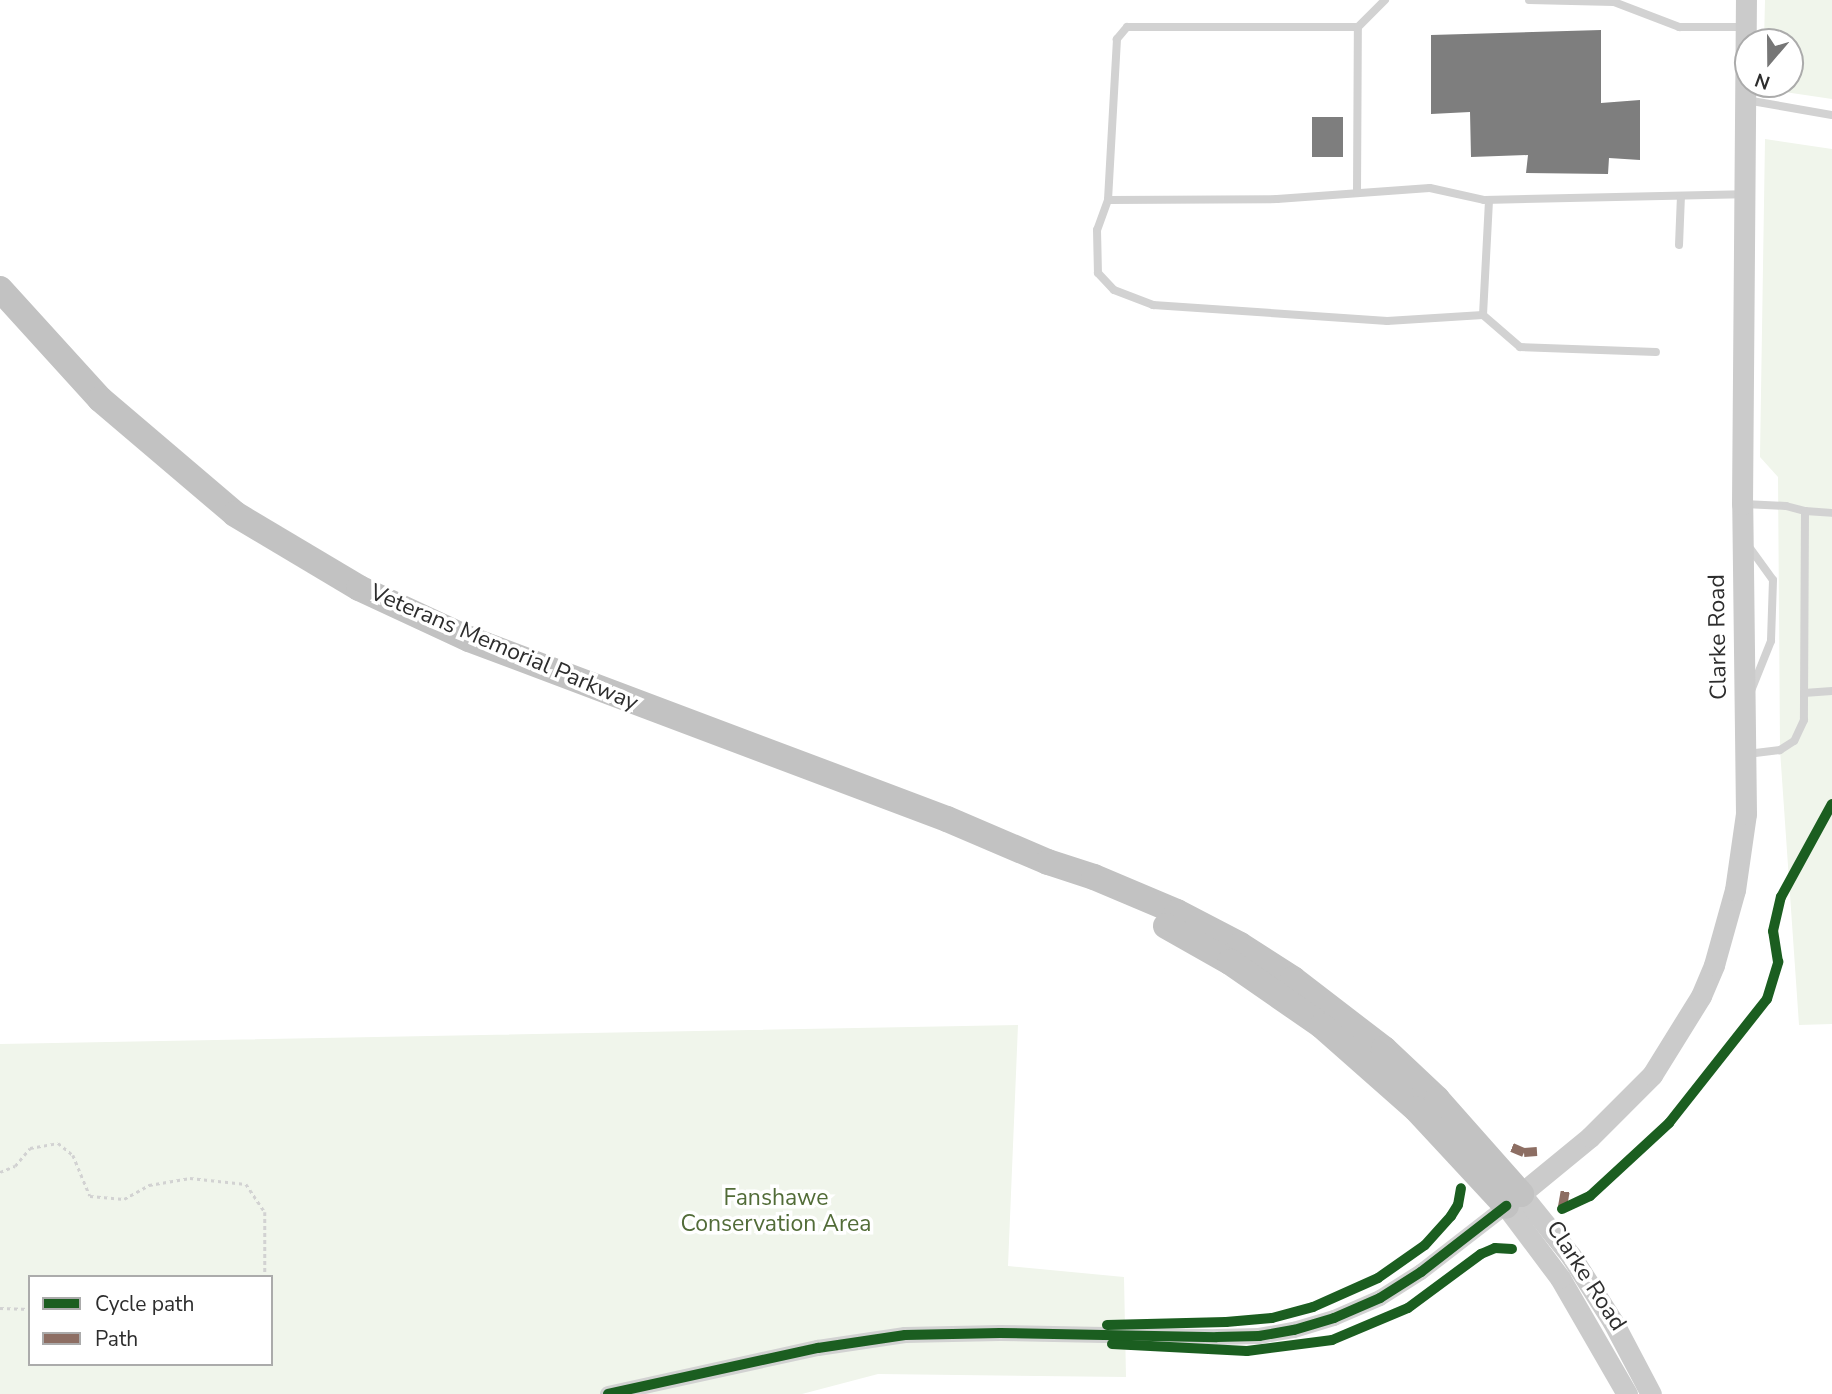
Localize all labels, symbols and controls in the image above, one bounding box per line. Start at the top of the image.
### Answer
north arrow [1734,28,1804,98]
text: N [1751,66,1774,96]
street label: Clarke Road [1703,574,1733,700]
street label: Veterans Memorial Parkway [366,579,642,717]
park label: Fanshawe Conservation Area [681,1184,871,1238]
street label: Clarke Road [1540,1216,1632,1336]
legend [28,1275,273,1366]
text: Cycle path [95,1290,194,1318]
text: Path [95,1325,138,1353]

